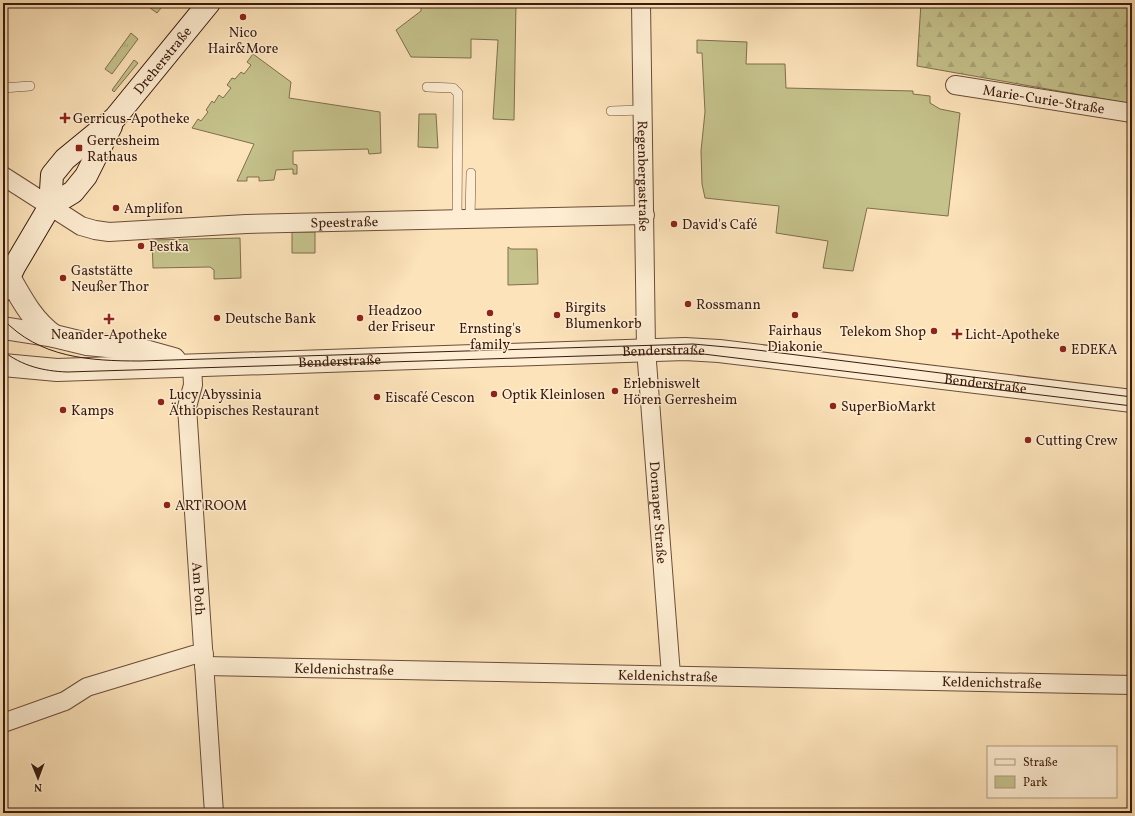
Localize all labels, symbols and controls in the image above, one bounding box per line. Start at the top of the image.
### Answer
marker: Nico Hair&More [238,12,248,22]
street label: Dreherstraße [130,23,197,99]
place label: Nico Hair&More [208,24,279,59]
street label: Marie-Curie-Straße [981,82,1106,120]
place label: Gerricus-Apotheke [73,110,190,129]
marker: Gerricus-Apotheke [60,113,70,123]
street label: Regenbergastraße [632,120,652,232]
place label: Gerresheim Rathaus [87,132,160,167]
marker: Gerresheim Rathaus [74,143,84,153]
place label: Amplifon [124,200,183,219]
marker: Amplifon [111,203,121,213]
street label: Speestraße [310,213,379,234]
place label: David's Café [682,216,758,235]
marker: David's Café [669,219,679,229]
place label: Pestka [149,238,189,257]
marker: Pestka [136,241,146,251]
place label: Gaststätte Neußer Thor [71,262,149,297]
marker: Gaststätte Neußer Thor [58,273,68,283]
place label: Rossmann [696,296,761,315]
place label: Birgits Blumenkorb [565,299,642,334]
marker: Rossmann [683,299,693,309]
place label: Headzoo der Friseur [368,302,435,337]
marker: Ernsting's family [485,308,495,318]
place label: Deutsche Bank [225,310,316,329]
marker: Birgits Blumenkorb [552,310,562,320]
marker: Fairhaus Diakonie [790,310,800,320]
marker: Deutsche Bank [212,313,222,323]
marker: Headzoo der Friseur [355,313,365,323]
marker: Neander-Apotheke [104,314,114,324]
place label: Ernsting's family [459,320,521,355]
place label: Fairhaus Diakonie [767,322,823,357]
place label: Telekom Shop [840,323,926,342]
place label: Neander-Apotheke [51,326,168,345]
marker: Telekom Shop [929,326,939,336]
place label: Licht-Apotheke [965,326,1060,345]
marker: Licht-Apotheke [952,329,962,339]
street label: Benderstraße [622,341,706,362]
place label: EDEKA [1071,341,1118,360]
marker: EDEKA [1058,344,1068,354]
street label: Benderstraße [298,351,382,373]
street label: Benderstraße [943,370,1028,399]
place label: Erlebniswelt Hören Gerresheim [623,375,737,410]
place label: Lucy Abyssinia Äthiopisches Restaurant [169,386,319,421]
place label: Optik Kleinlosen [502,386,605,405]
marker: Erlebniswelt Hören Gerresheim [610,386,620,396]
place label: Eiscafé Cescon [385,389,475,408]
marker: Optik Kleinlosen [489,389,499,399]
marker: Eiscafé Cescon [372,392,382,402]
marker: Lucy Abyssinia Äthiopisches Restaurant [156,397,166,407]
place label: SuperBioMarkt [841,398,936,417]
marker: SuperBioMarkt [828,401,838,411]
place label: Kamps [71,402,114,421]
marker: Kamps [58,405,68,415]
place label: Cutting Crew [1036,432,1118,451]
marker: Cutting Crew [1023,435,1033,445]
street label: Dornaper Straße [644,461,670,565]
place label: ART ROOM [175,497,247,516]
marker: ART ROOM [162,500,172,510]
street label: Am Poth [186,561,209,616]
street label: Keldenichstraße [294,660,394,681]
street label: Keldenichstraße [618,666,718,688]
street label: Keldenichstraße [942,673,1042,694]
legend [987,746,1117,798]
text: Straße [1023,755,1058,771]
north arrow [18,758,58,798]
text: Park [1023,775,1048,791]
text: N [34,779,42,794]

